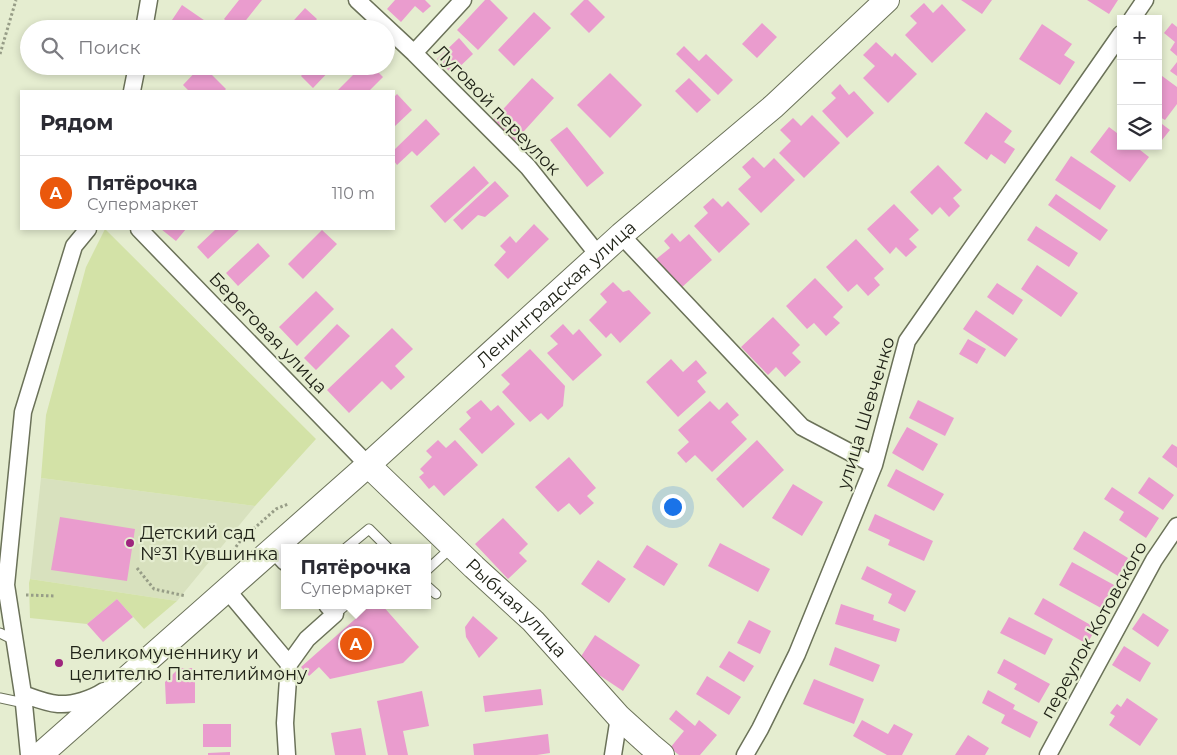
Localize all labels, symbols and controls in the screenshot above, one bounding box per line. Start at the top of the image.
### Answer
map controls [1117,15,1162,150]
button: + [1117,15,1162,60]
search box [20,20,395,75]
icon: search [38,34,66,62]
text: Поиск [78,36,141,59]
street label: Луговой переулок [429,40,565,180]
button: − [1117,60,1162,105]
button: layers [1117,105,1162,150]
text: Рядом [40,110,113,135]
text: Пятёрочка [87,172,197,195]
text: A [50,184,62,203]
text: 110 m [332,184,375,203]
text: Супермаркет [87,195,198,214]
street label: Ленинградская улица [472,216,640,372]
street label: Береговая улица [204,268,332,398]
street label: улица Шевченко [832,334,900,493]
your location [660,494,686,520]
place label: Детский сад №31 Кувшинка [140,522,278,565]
marker: Детский сад №31 Кувшинка [124,537,136,549]
street label: переулок Котовского [1036,538,1152,722]
popup [281,544,431,609]
street label: Рыбная улица [461,554,571,662]
text: Пятёрочка [300,556,411,579]
text: Супермаркет [300,579,412,598]
pin: A [340,625,372,663]
place label: Великомученнику и целителю Пантелиймону [69,642,307,685]
marker: Великомученнику и целителю Пантелиймону [53,657,65,669]

